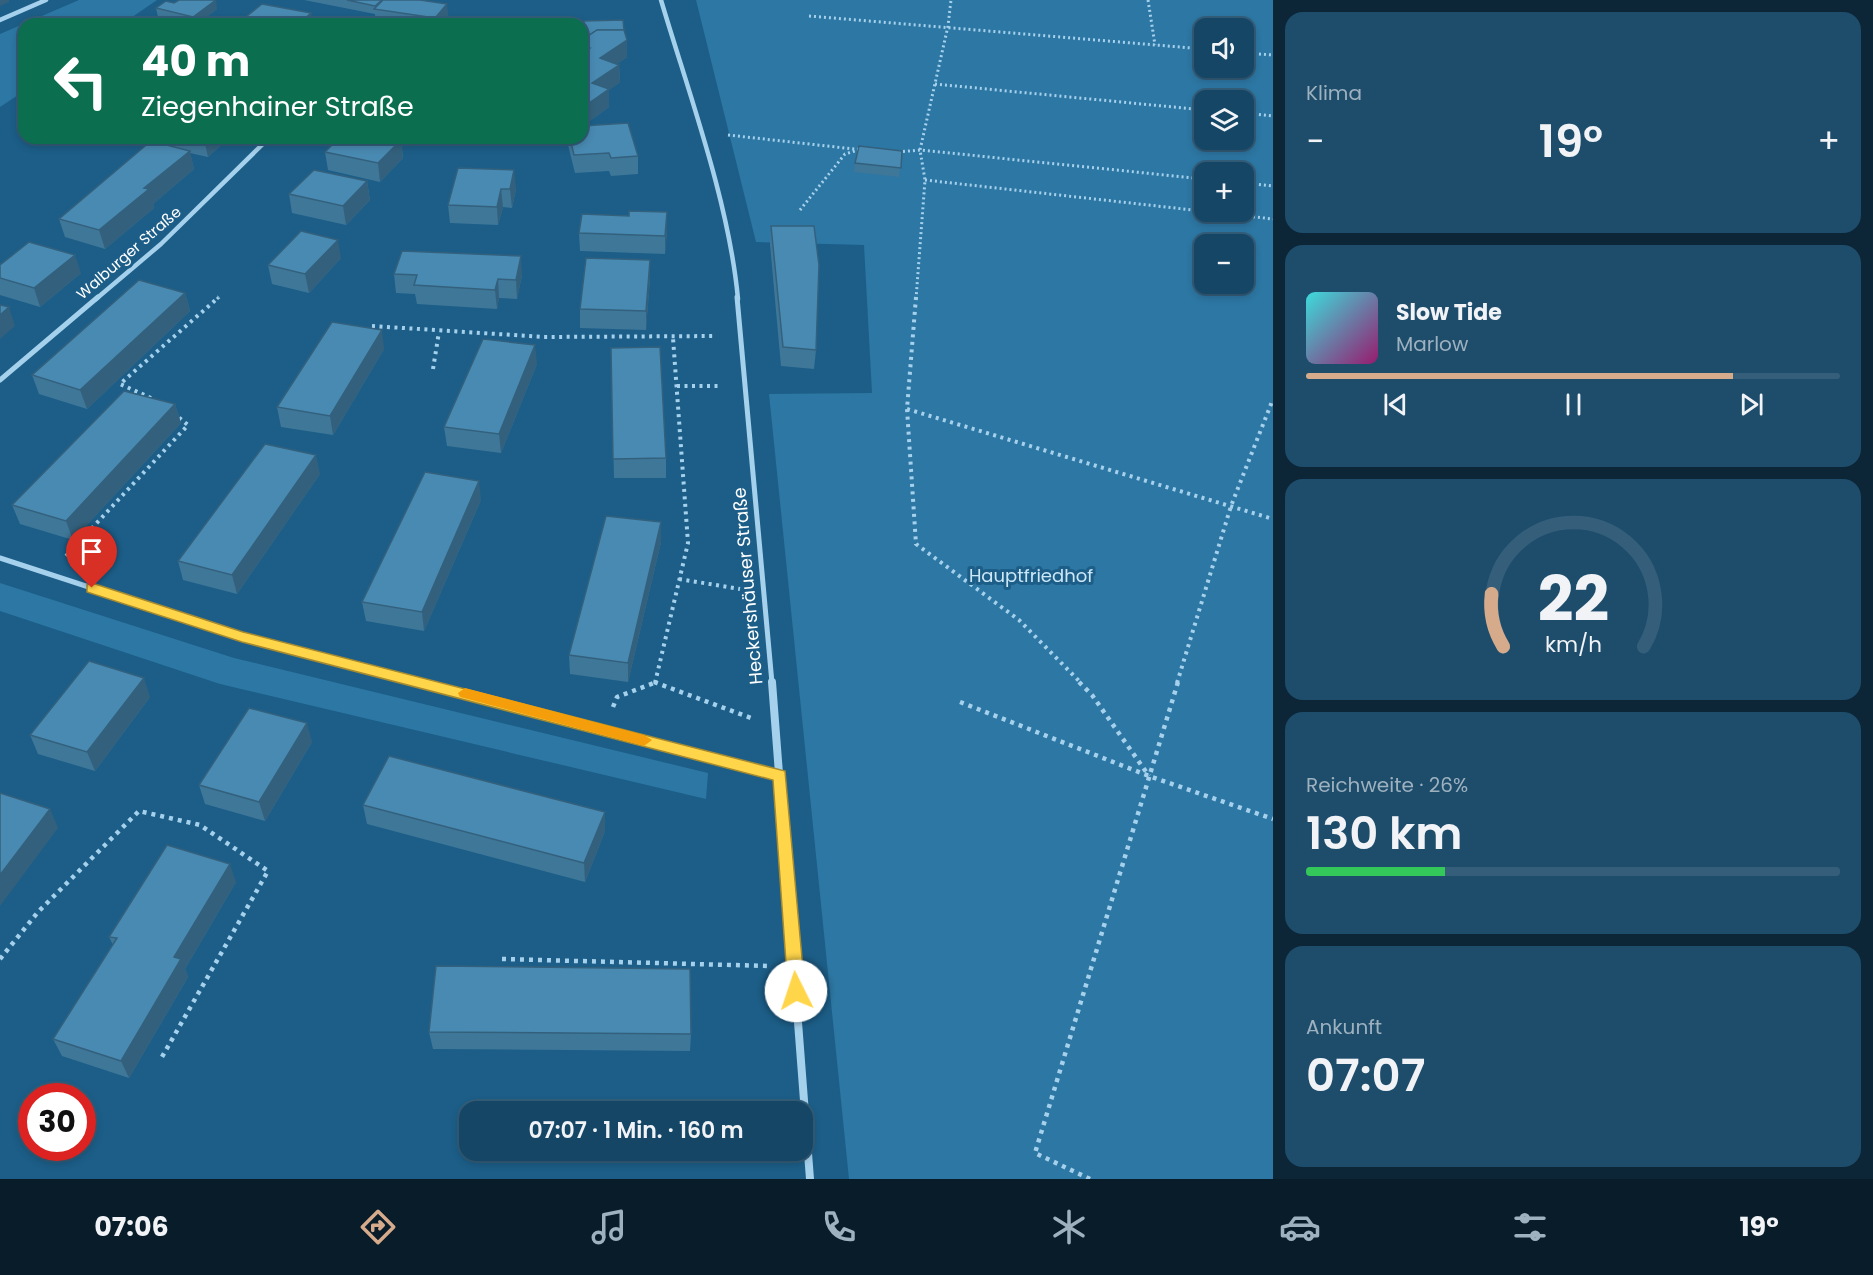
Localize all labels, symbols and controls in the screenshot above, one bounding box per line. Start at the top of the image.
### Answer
map controls [1194,18,1254,294]
button: sound [1194,18,1254,78]
text: 40 m [141,32,250,91]
icon: left [42,42,120,120]
text: Klima [1306,79,1362,107]
text: Ziegenhainer Straße [141,88,414,125]
button: layers [1194,90,1254,150]
text: 19° [1539,110,1603,173]
text: − [1306,118,1324,165]
text: + [1817,118,1840,165]
button: + [1194,162,1254,222]
street label: Walburger Straße [72,201,186,304]
button: − [1194,234,1254,294]
text: Slow Tide [1396,297,1502,328]
text: Marlow [1396,330,1468,358]
icon: previous [1379,388,1412,421]
icon: pause [1557,388,1590,421]
icon: next [1735,388,1768,421]
street label: Heckershäuser Straße [726,486,769,686]
pin [66,526,117,588]
icon: arrive [75,535,108,568]
text: 22 [1537,555,1609,643]
park label: Hauptfriedhof [969,563,1093,588]
text: km/h [1544,629,1602,660]
text: Reichweite · 26% [1306,771,1468,799]
text: 130 km [1306,802,1462,865]
position arrow [764,959,828,1023]
text: Ankunft [1306,1013,1382,1041]
text: 07:07 [1306,1044,1425,1107]
speed limit sign: 30 [18,1083,96,1161]
text: 07:07 · 1 Min. · 160 m [528,1115,744,1146]
icon: directions [357,1206,399,1248]
icon: music [588,1206,630,1248]
icon: phone [818,1206,860,1248]
icon: climate [1048,1206,1090,1248]
icon: car [1279,1206,1321,1248]
icon: filters [1509,1206,1551,1248]
text: 07:06 [94,1208,169,1245]
text: 19° [1739,1208,1779,1245]

